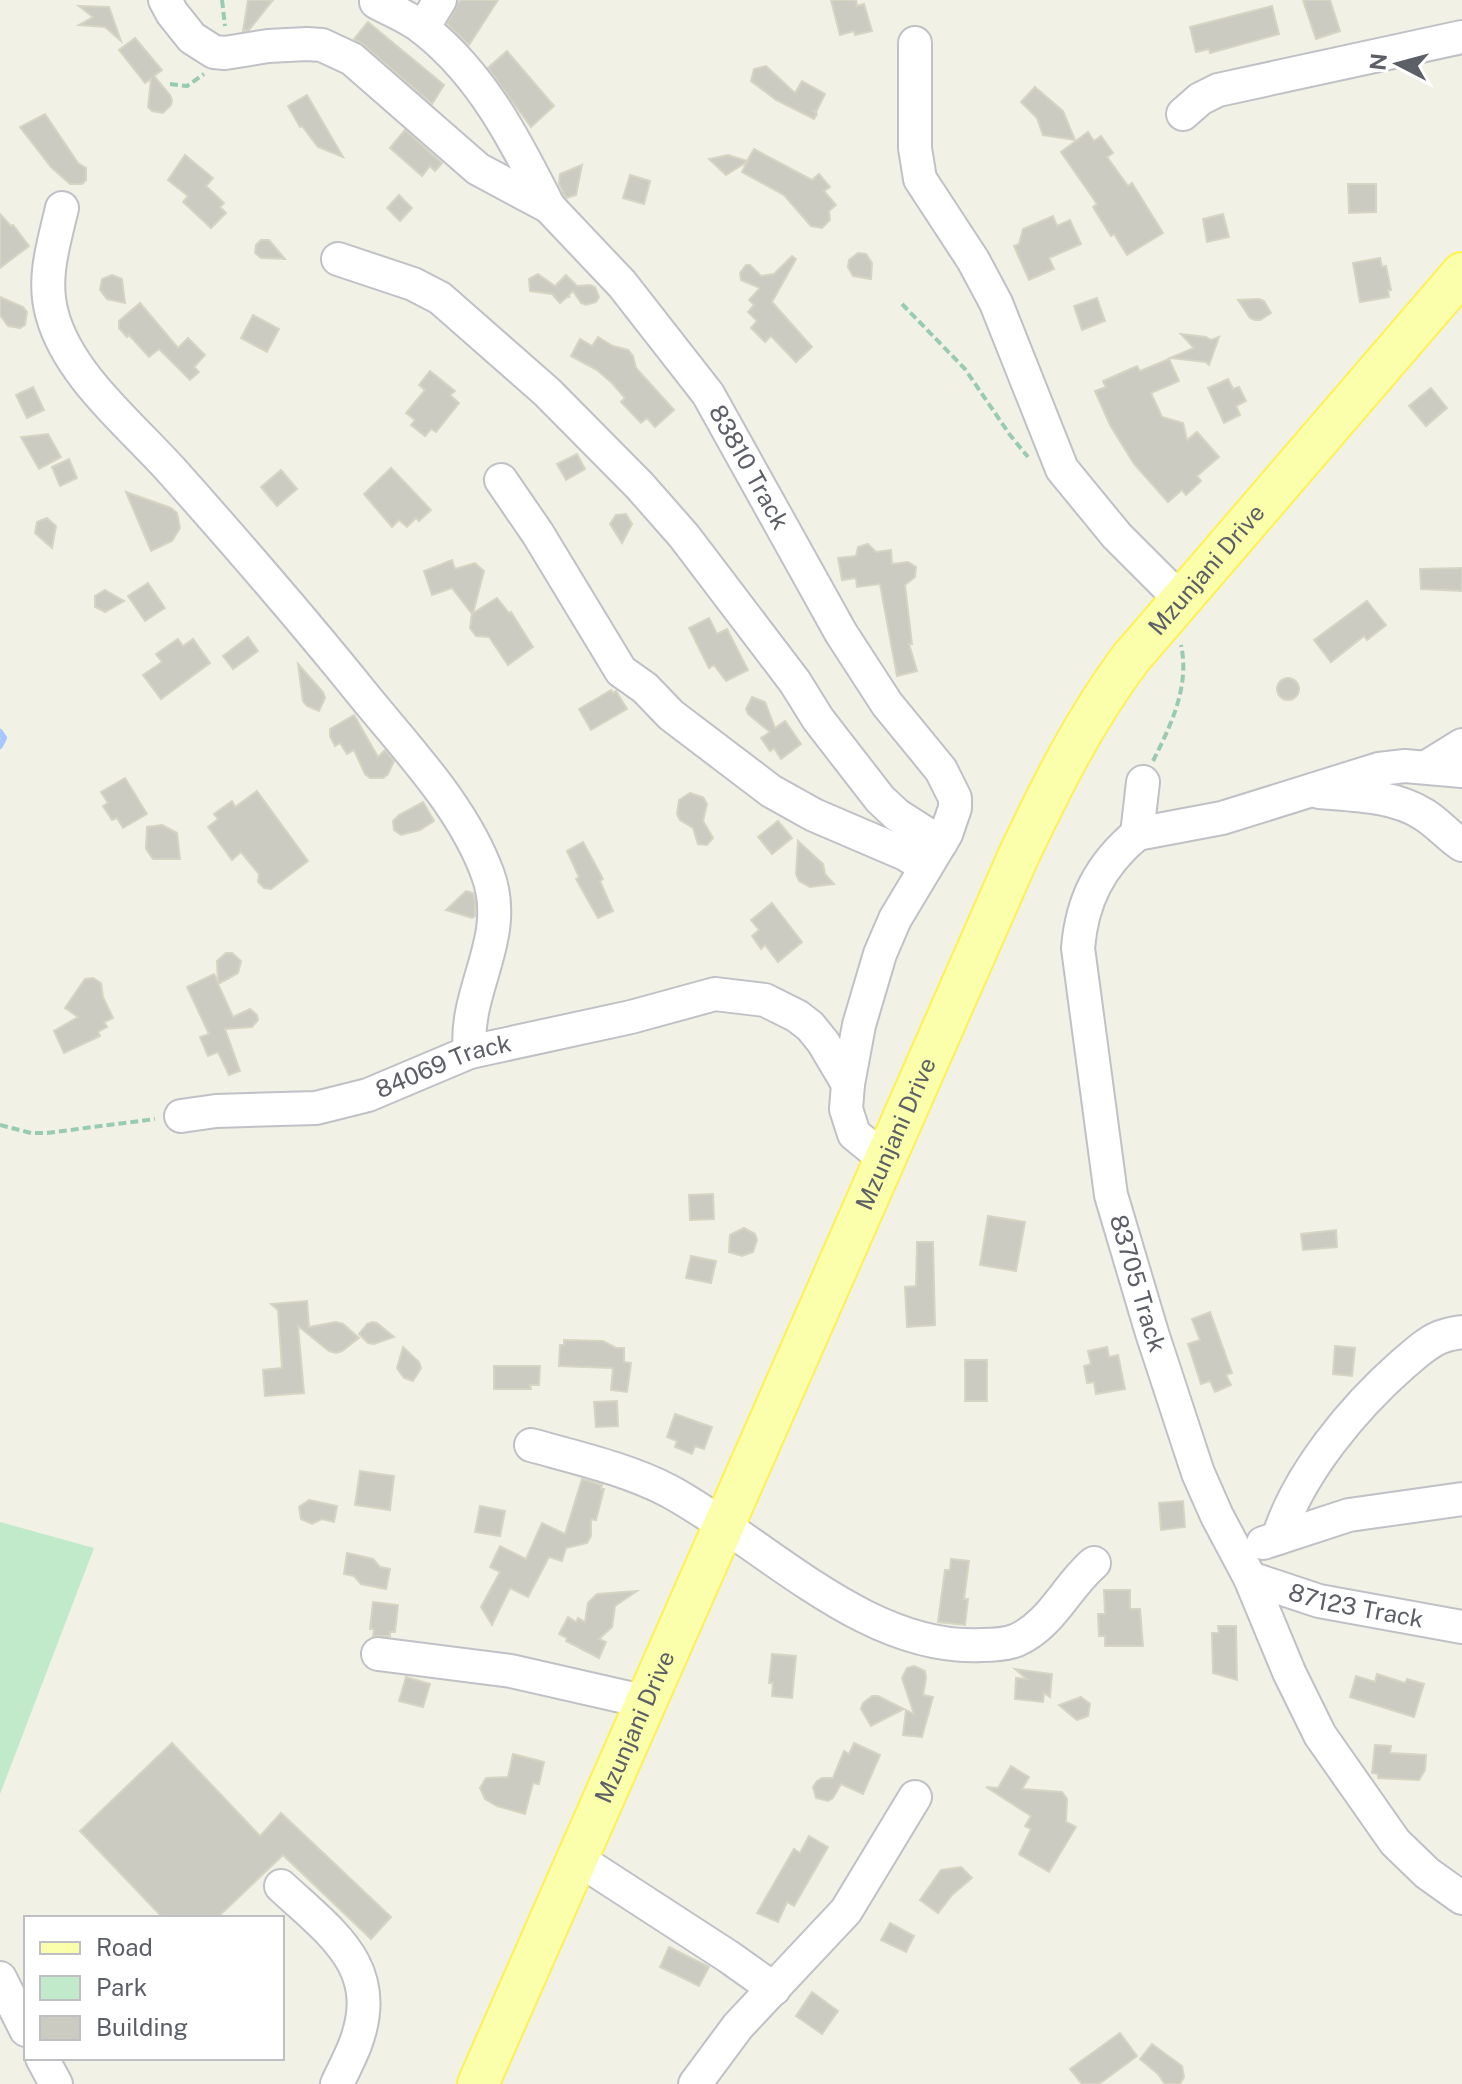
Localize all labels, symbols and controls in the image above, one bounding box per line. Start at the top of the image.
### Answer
north arrow [1358,24,1438,104]
text: N [1364,52,1392,72]
street label: 83810 Track [704,400,795,534]
street label: Mzunjani Drive [1142,498,1270,640]
street label: 84069 Track [371,1028,514,1103]
street label: Mzunjani Drive [849,1053,941,1214]
street label: 83705 Track [1105,1211,1172,1355]
street label: 87123 Track [1285,1577,1426,1633]
street label: Mzunjani Drive [588,1646,680,1807]
legend [24,1916,284,2060]
text: Road [96,1933,153,1961]
text: Park [96,1973,147,2001]
text: Building [96,2013,188,2041]

